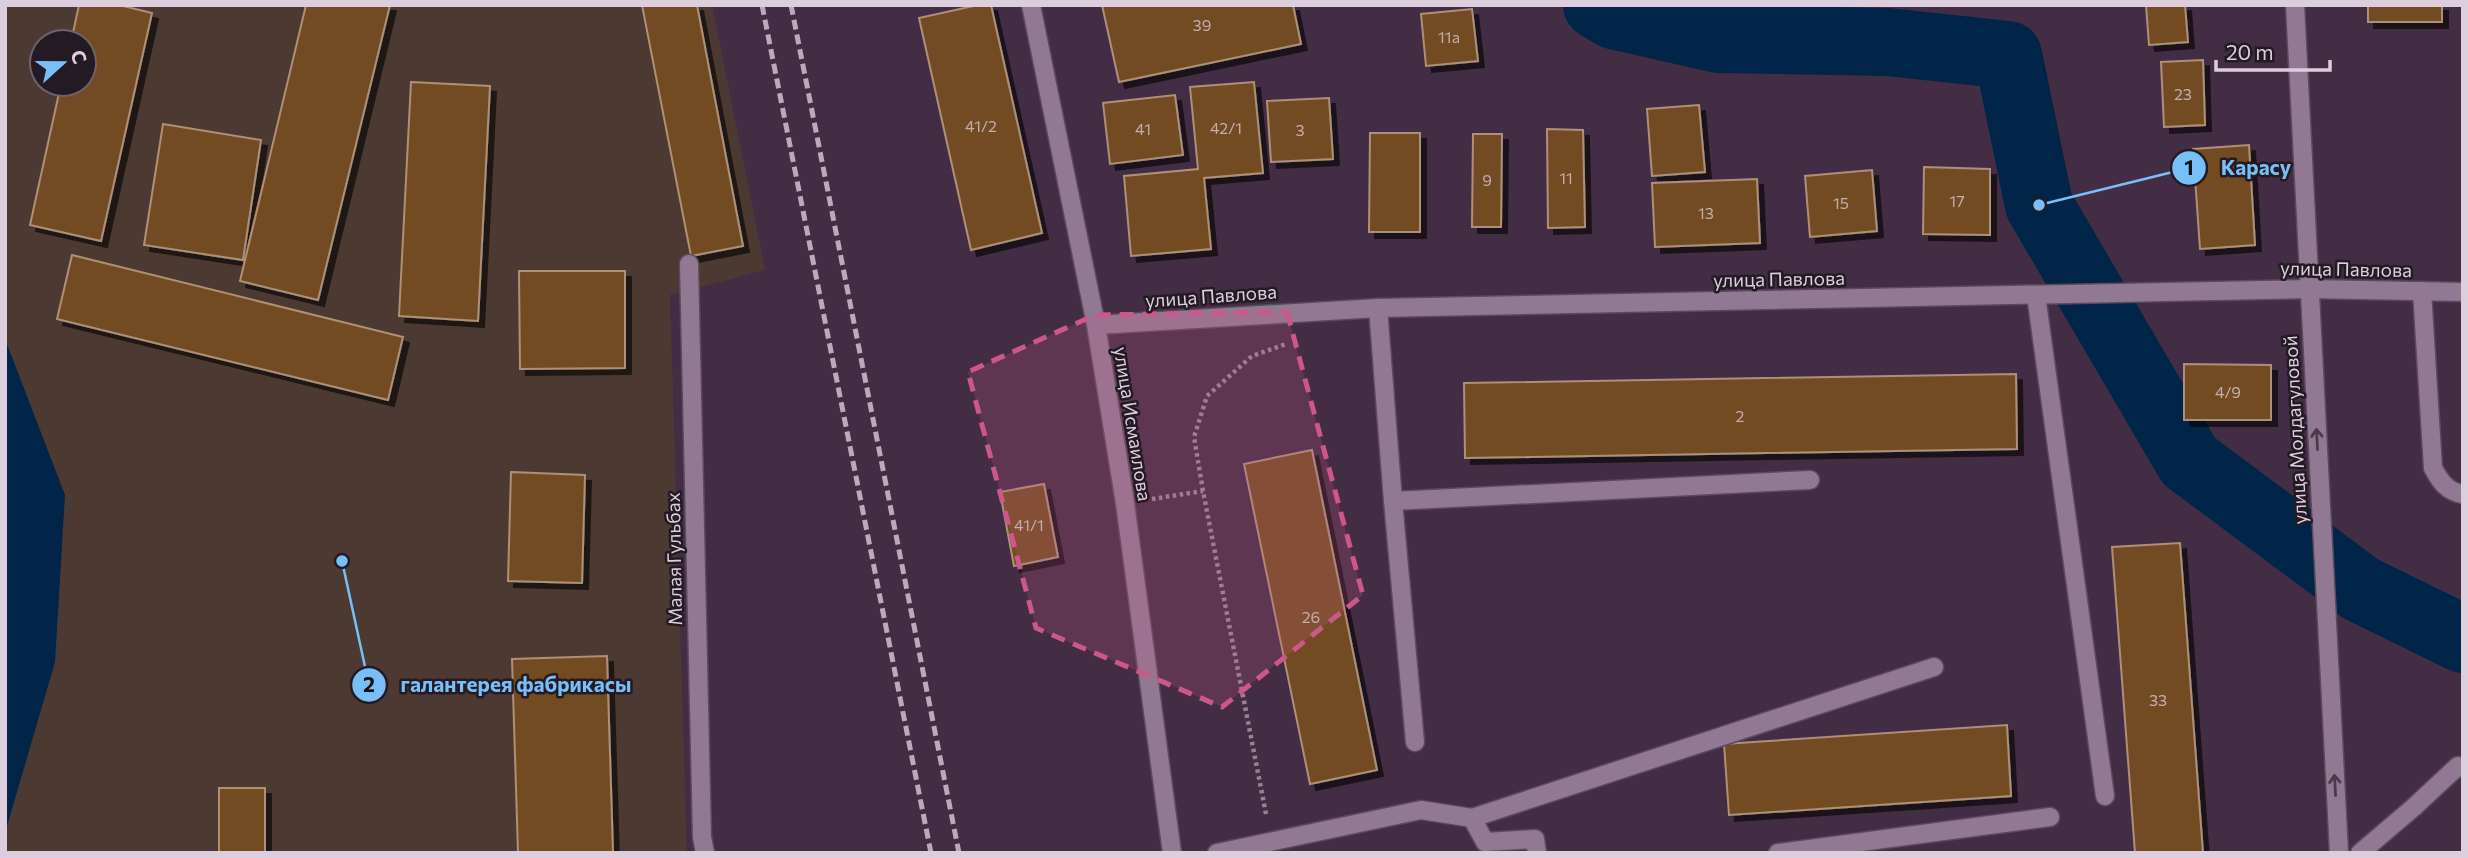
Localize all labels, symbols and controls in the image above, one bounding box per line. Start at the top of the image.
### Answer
house number: 39 [1193,15,1211,34]
house number: 11а [1438,27,1460,46]
north arrow [28,28,98,98]
scale bar [2216,28,2330,72]
text: 20 m [2226,39,2274,64]
text: С [66,47,92,67]
house number: 23 [2174,84,2192,103]
house number: 41/2 [965,116,997,135]
house number: 42/1 [1210,118,1242,137]
house number: 41 [1135,119,1151,138]
house number: 3 [1295,120,1305,139]
callout: Карасу [2172,147,2305,189]
text: 1 [2184,154,2194,179]
text: Карасу [2221,154,2292,179]
house number: 11 [1559,168,1573,187]
house number: 9 [1482,170,1492,189]
house number: 17 [1949,191,1965,210]
house number: 15 [1833,193,1849,212]
house number: 13 [1698,203,1714,222]
street label: улица Павлова [2280,256,2412,281]
street label: улица Павлова [1713,266,1845,291]
street label: улица Павлова [1144,279,1278,312]
street label: улица Молдагуловой [2278,335,2311,525]
street label: улица Исмаилова [1110,345,1157,503]
house number: 4/9 [2215,382,2241,401]
house number: 2 [1736,406,1745,425]
one-way arrow [2310,428,2323,451]
street label: Малая Гульбах [661,492,686,626]
house number: 41/1 [1014,515,1044,534]
house number: 26 [1302,607,1320,626]
callout: галантерея фабрикасы [351,664,645,706]
text: 2 [363,671,375,696]
text: галантерея фабрикасы [401,671,631,696]
house number: 33 [2149,690,2167,709]
one-way arrow [2329,773,2342,796]

